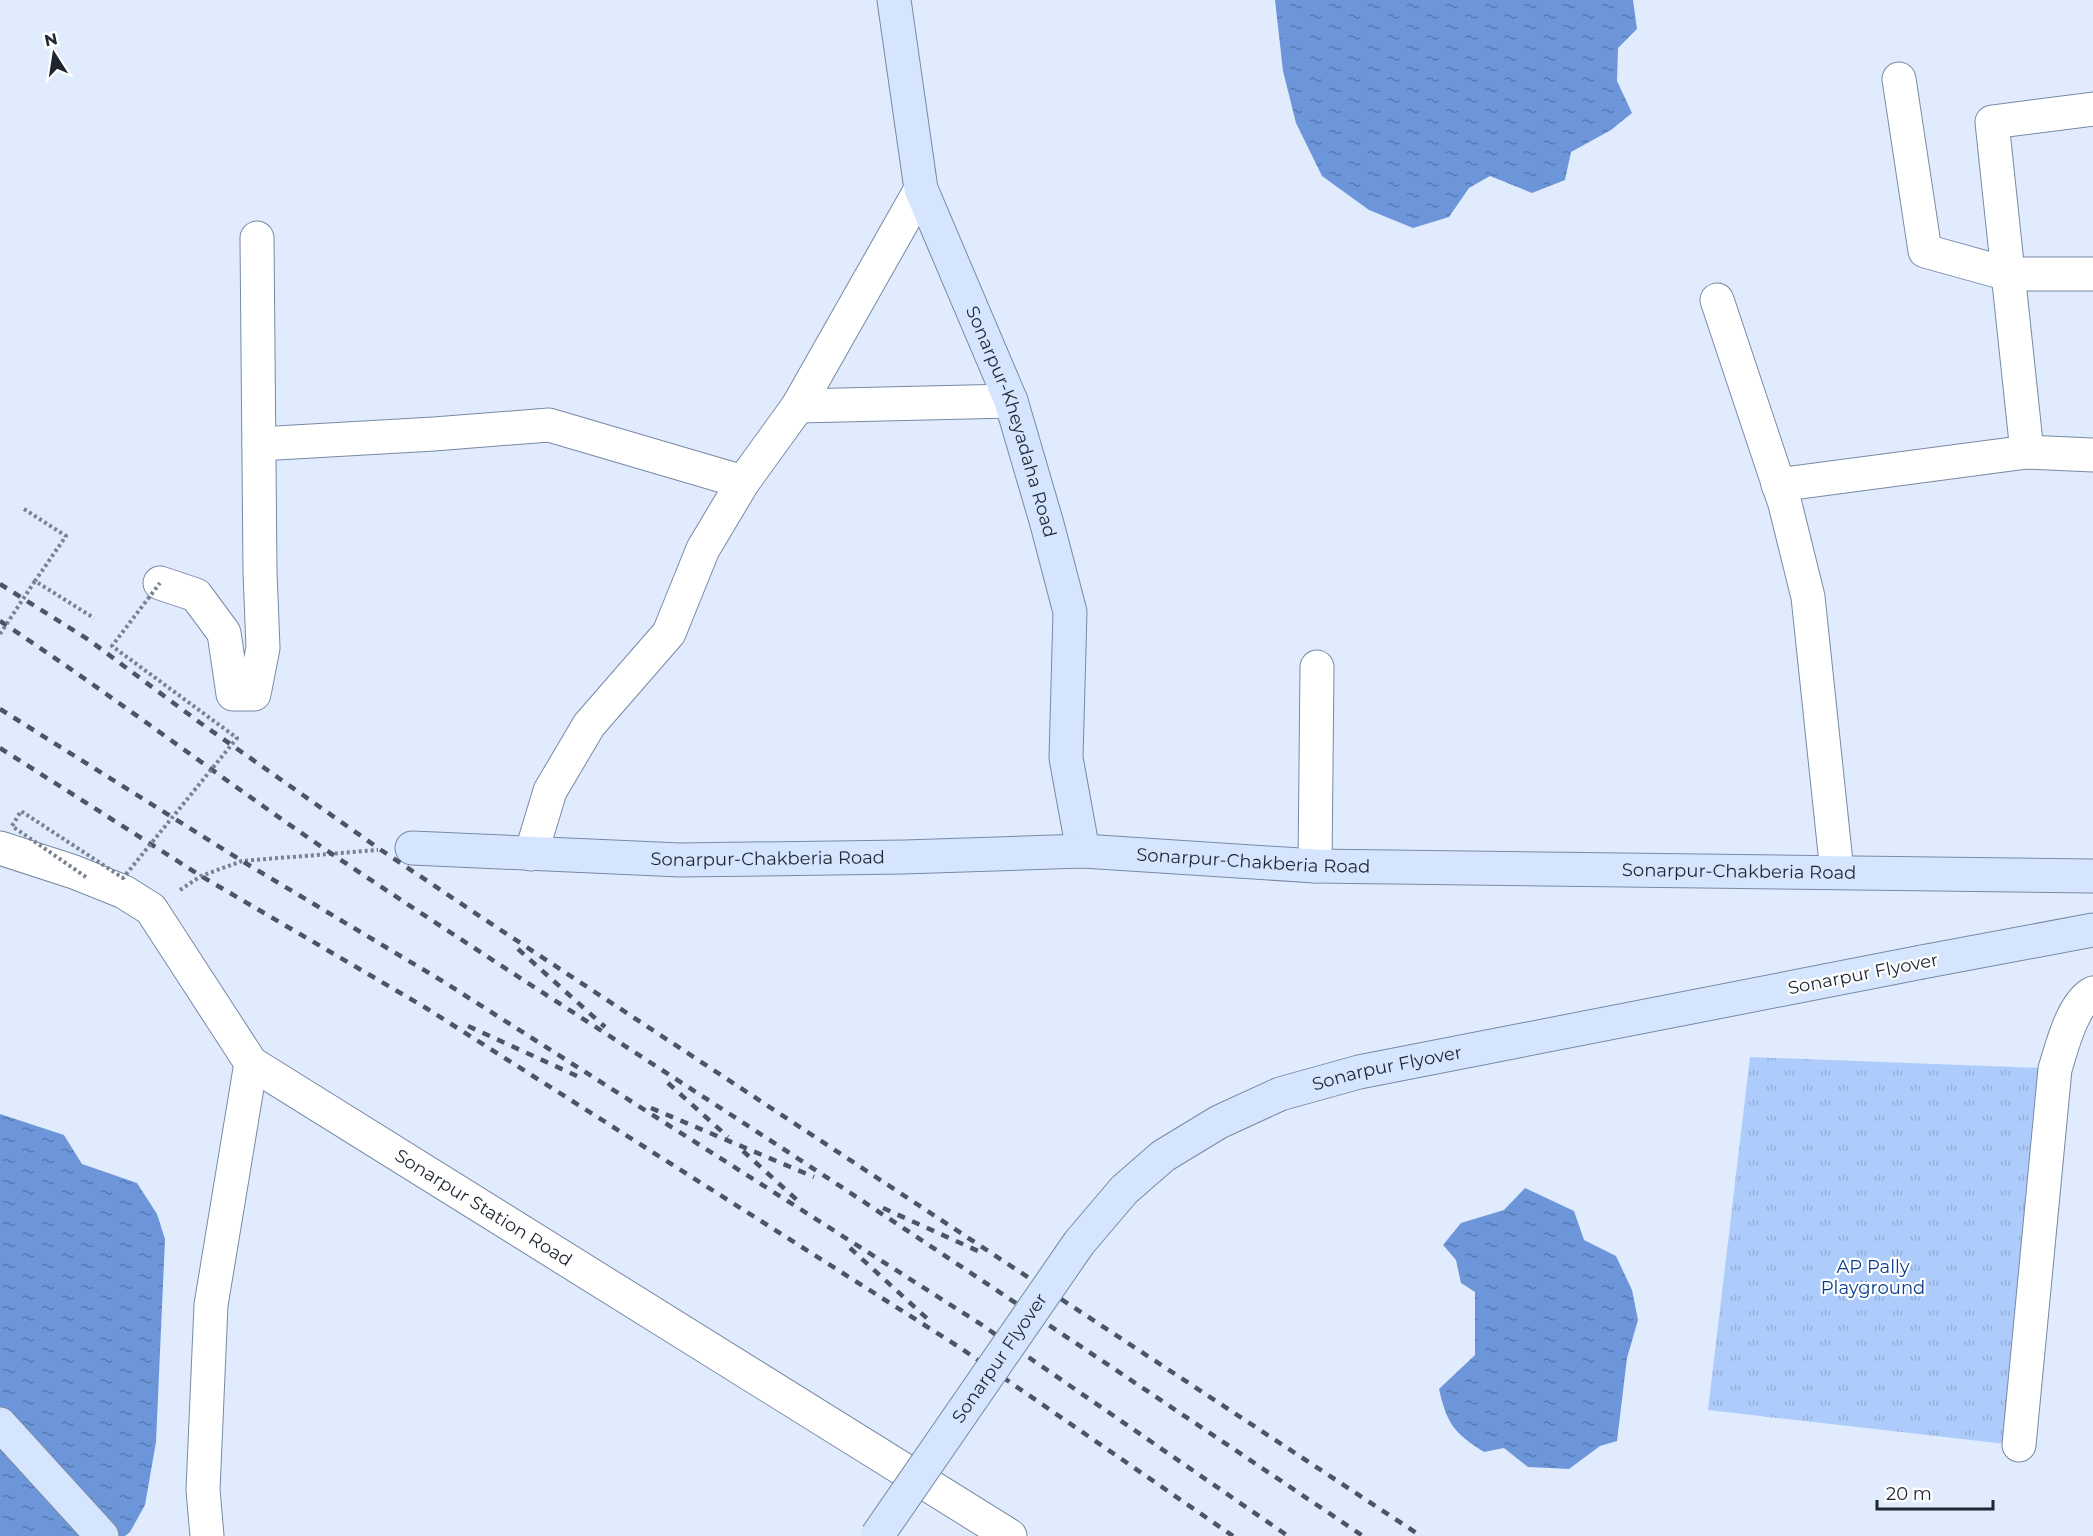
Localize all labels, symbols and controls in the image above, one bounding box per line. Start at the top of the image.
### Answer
north arrow [24,24,84,84]
text: N [43,29,59,50]
street label: Sonarpur-Kheyadaha Road [961,303,1061,540]
street label: Sonarpur-Chakberia Road [1136,843,1370,878]
street label: Sonarpur-Chakberia Road [650,846,885,871]
street label: Sonarpur-Chakberia Road [1622,859,1856,884]
street label: Sonarpur Flyover [1786,949,1940,999]
street label: Sonarpur Flyover [1310,1041,1464,1096]
street label: Sonarpur Station Road [391,1144,576,1271]
park label: AP Pally Playground [1821,1256,1925,1299]
street label: Sonarpur Flyover [947,1289,1052,1427]
scale bar [1877,1473,1992,1511]
text: 20 m [1886,1483,1932,1505]

